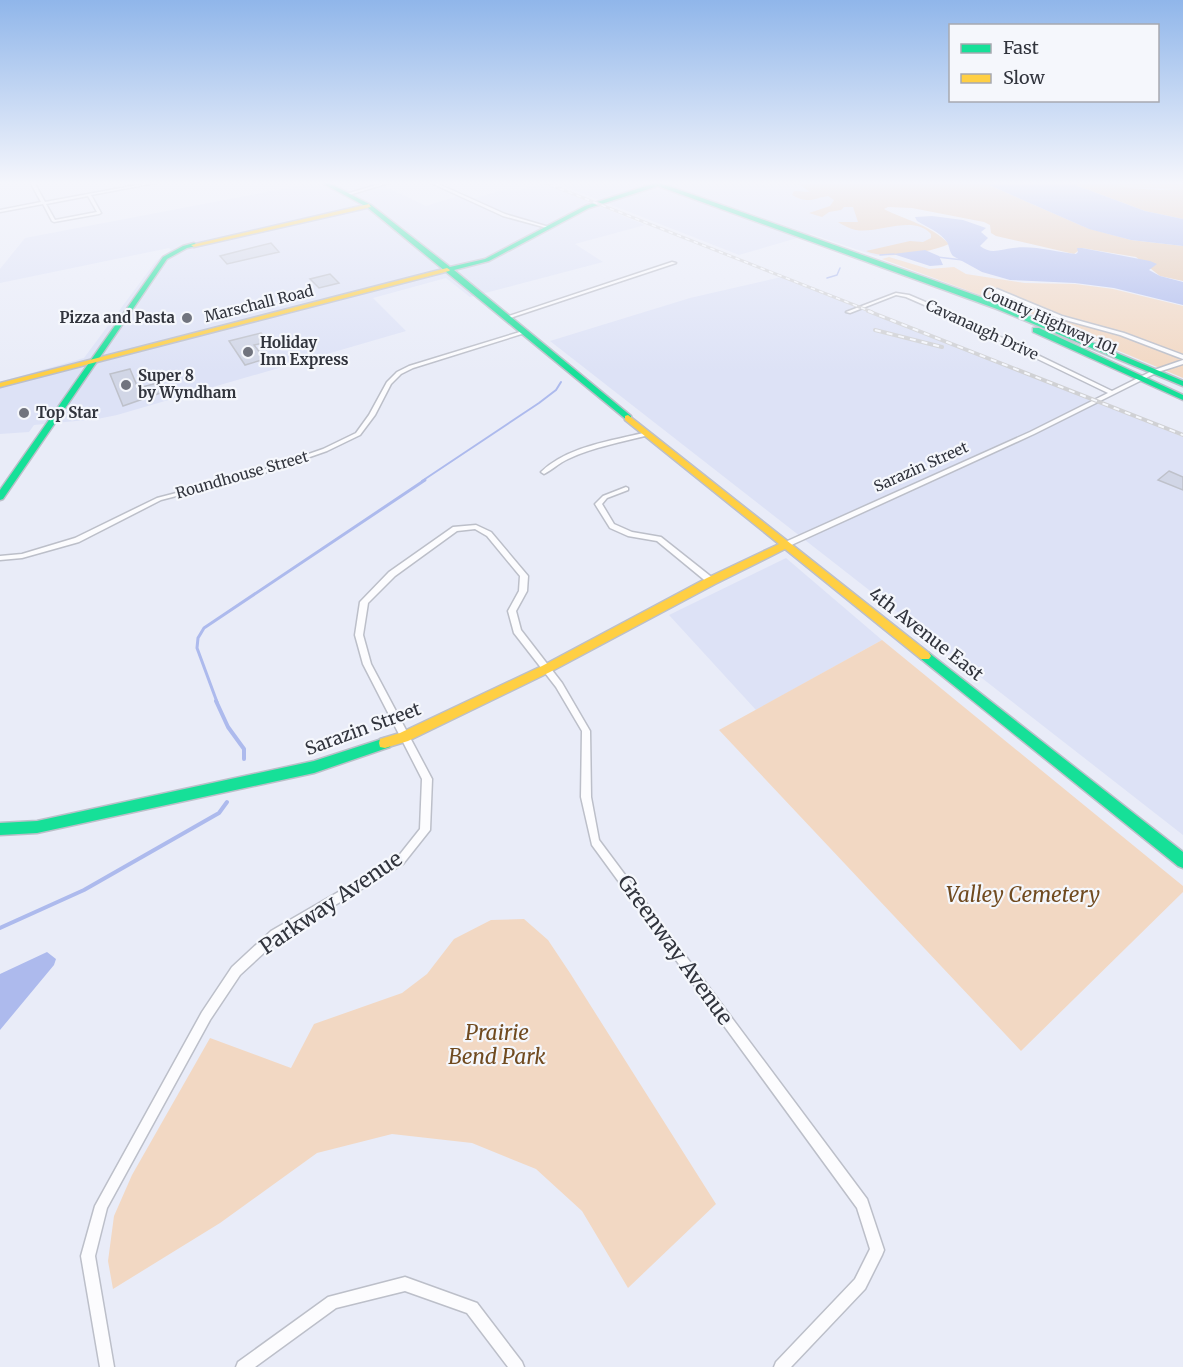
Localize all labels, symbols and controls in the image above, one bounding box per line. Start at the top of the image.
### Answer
legend [949,24,1159,102]
text: Fast [1003,36,1039,59]
text: Slow [1003,66,1046,89]
street label: Marschall Road [202,281,315,326]
street label: County Highway 101 [980,282,1121,359]
street label: Cavanaugh Drive [923,295,1042,364]
place label: Pizza and Pasta [59,308,176,327]
marker: Pizza and Pasta [180,311,194,325]
place label: Holiday Inn Express [260,333,349,369]
marker: Holiday Inn Express [241,345,255,359]
place label: Super 8 by Wyndham [138,366,236,402]
marker: Super 8 by Wyndham [119,378,133,392]
place label: Top Star [36,403,99,422]
marker: Top Star [17,406,31,420]
street label: Sarazin Street [871,437,971,496]
street label: Roundhouse Street [173,446,311,503]
street label: 4th Avenue East [864,582,988,685]
street label: Sarazin Street [302,697,424,760]
street label: Parkway Avenue [254,845,407,960]
street label: Greenway Avenue [612,869,739,1030]
park label: Valley Cemetery [946,881,1100,908]
park label: Prairie Bend Park [448,1019,546,1070]

